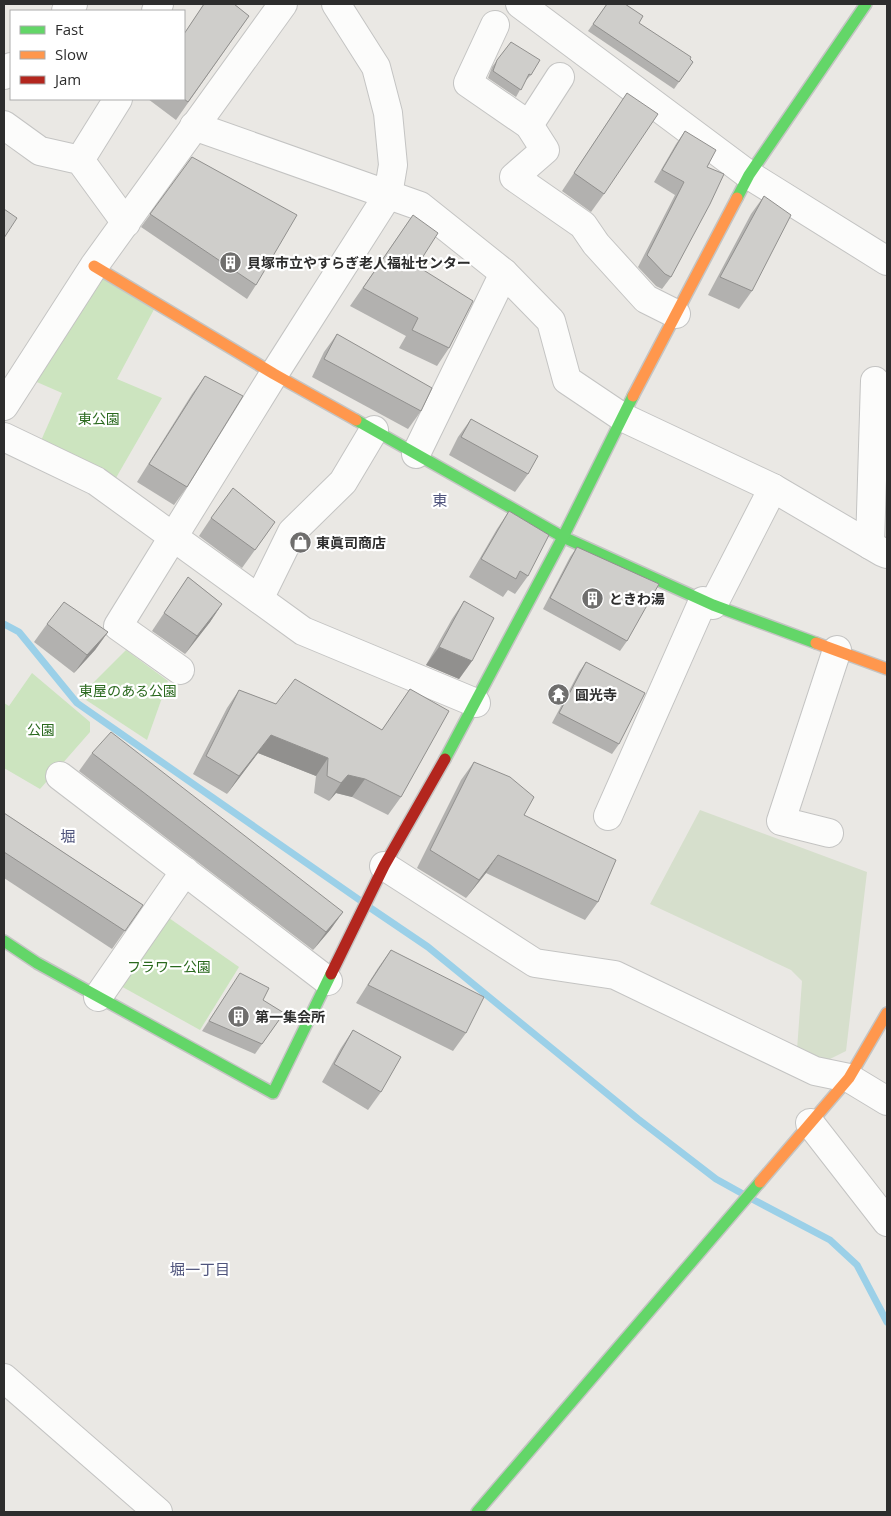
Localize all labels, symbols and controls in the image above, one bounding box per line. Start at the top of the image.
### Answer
legend [10,10,185,100]
text: Fast [55,19,84,39]
text: Slow [55,44,88,64]
text: Jam [53,69,81,89]
building icon: 貝塚市立やすらぎ老人福祉センター [219,251,243,275]
place label: 貝塚市立やすらぎ老人福祉センター [247,253,471,272]
park label: 東公園 [78,409,120,428]
district label: 東 [432,490,448,510]
shop icon: 東眞司商店 [288,531,312,555]
place label: 東眞司商店 [316,533,386,552]
building icon: ときわ湯 [581,587,605,611]
place label: ときわ湯 [609,589,665,608]
park label: 東屋のある公園 [79,681,177,700]
temple icon: 圓光寺 [547,683,571,707]
place label: 圓光寺 [575,685,617,704]
park label: 公園 [27,720,55,739]
district label: 堀 [60,826,76,846]
park label: フラワー公園 [127,957,211,976]
building icon: 第一集会所 [227,1005,251,1029]
place label: 第一集会所 [255,1007,325,1026]
district label: 堀一丁目 [170,1259,230,1279]

